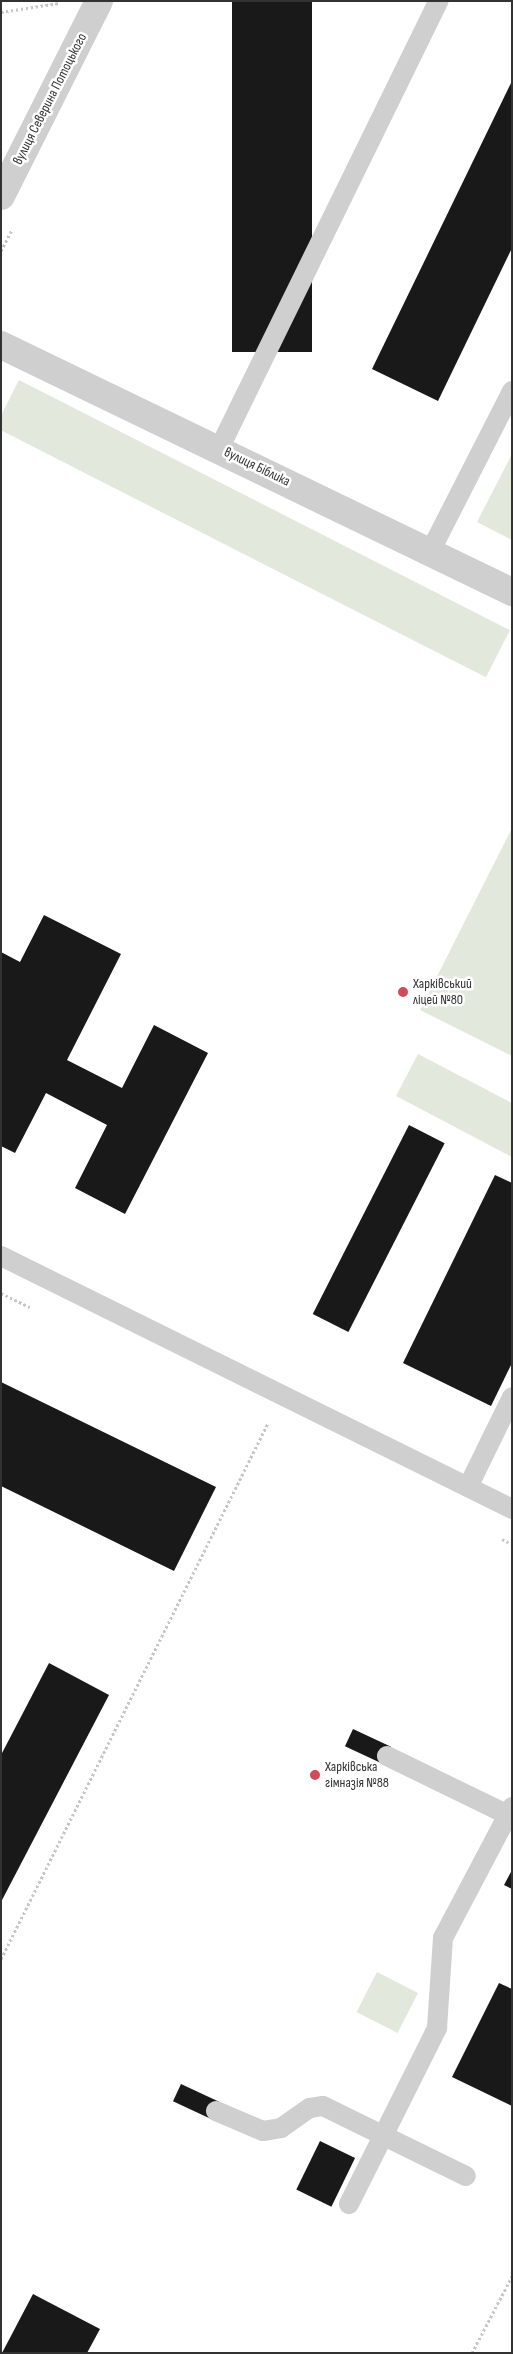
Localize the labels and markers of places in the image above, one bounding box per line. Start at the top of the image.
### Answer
place label: Харківський ліцей №80 [413,976,472,1009]
marker: Харківський ліцей №80 [397,986,409,998]
place label: Харківська гімназія №88 [325,1759,389,1791]
marker: Харківська гімназія №88 [309,1769,321,1781]

